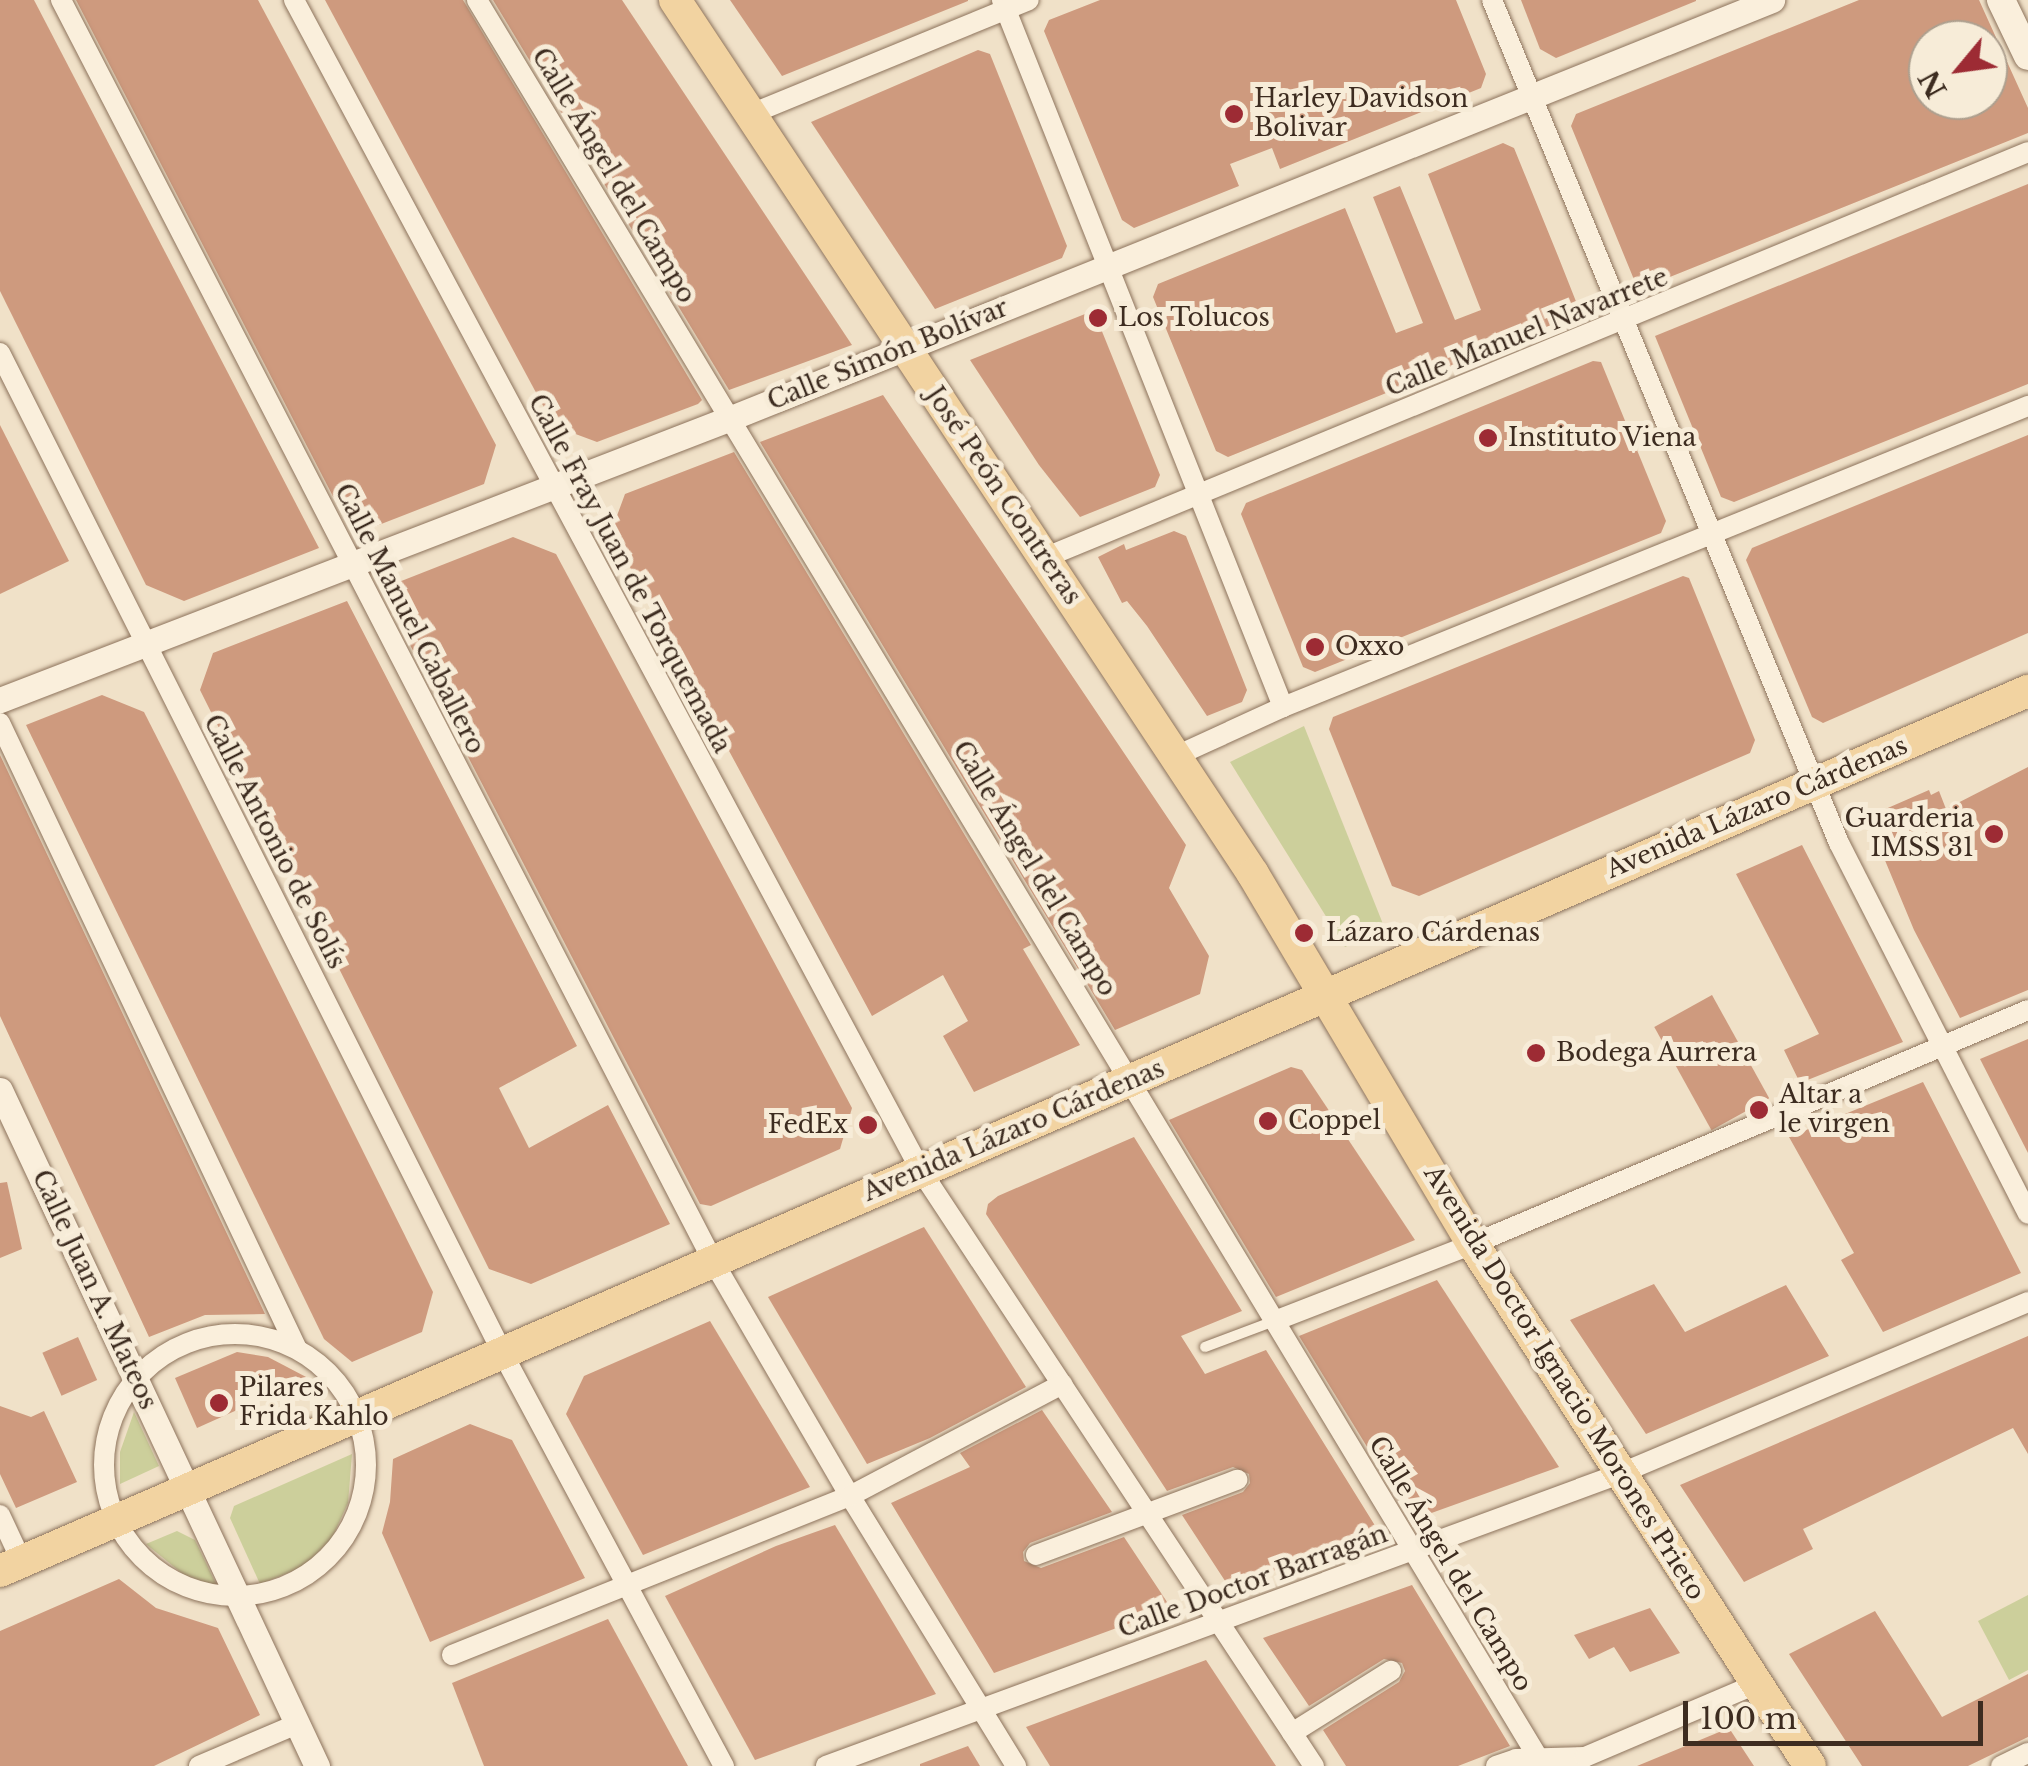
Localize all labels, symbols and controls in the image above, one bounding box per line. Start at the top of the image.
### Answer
north arrow [1908,20,2008,120]
street label: Calle Ángel del Campo [525,43,701,309]
text: N [1911,64,1955,104]
place label: Harley Davidson Bolivar [1254,85,1469,144]
marker: Harley Davidson Bolivar [1223,103,1245,125]
street label: Calle Manuel Navarrete [1381,263,1673,403]
street label: Calle Simón Bolívar [763,293,1013,417]
place label: Los Tolucos [1118,303,1271,333]
marker: Los Tolucos [1087,307,1109,329]
street label: José Peón Contreras [919,381,1087,611]
street label: Calle Fray Juan de Torquemada [521,389,737,759]
place label: Instituto Viena [1508,423,1697,453]
marker: Instituto Viena [1477,427,1499,449]
street label: Calle Manuel Caballero [328,479,490,759]
place label: Oxxo [1335,632,1404,662]
marker: Oxxo [1304,636,1326,658]
street label: Calle Antonio de Solís [197,710,351,974]
street label: Avenida Lázaro Cárdenas [1602,731,1912,885]
street label: Calle Ángel del Campo [946,736,1122,1002]
place label: Guarderia IMSS 31 [1844,805,1974,864]
marker: Guarderia IMSS 31 [1983,823,2005,845]
place label: Lázaro Cárdenas [1326,918,1540,948]
marker: Lázaro Cárdenas [1291,920,1317,946]
place label: Bodega Aurrera [1556,1038,1758,1068]
marker: Bodega Aurrera [1525,1042,1547,1064]
street label: Avenida Lázaro Cárdenas [859,1054,1169,1208]
place label: Altar a le virgen [1779,1081,1891,1140]
marker: Altar a le virgen [1748,1099,1770,1121]
place label: Coppel [1288,1106,1381,1136]
place label: FedEx [768,1110,848,1140]
marker: Coppel [1257,1110,1279,1132]
marker: FedEx [857,1114,879,1136]
street label: Avenida Doctor Ignacio Morones Prieto [1417,1160,1711,1606]
street label: Calle Juan A. Mateos [25,1165,163,1415]
place label: Pilares Frida Kahlo [239,1374,389,1433]
marker: Pilares Frida Kahlo [208,1392,230,1414]
street label: Calle Ángel del Campo [1362,1431,1538,1697]
street label: Calle Doctor Barragán [1114,1519,1392,1645]
scale bar [1688,1681,1988,1743]
text: 100 m [1700,1700,1797,1737]

